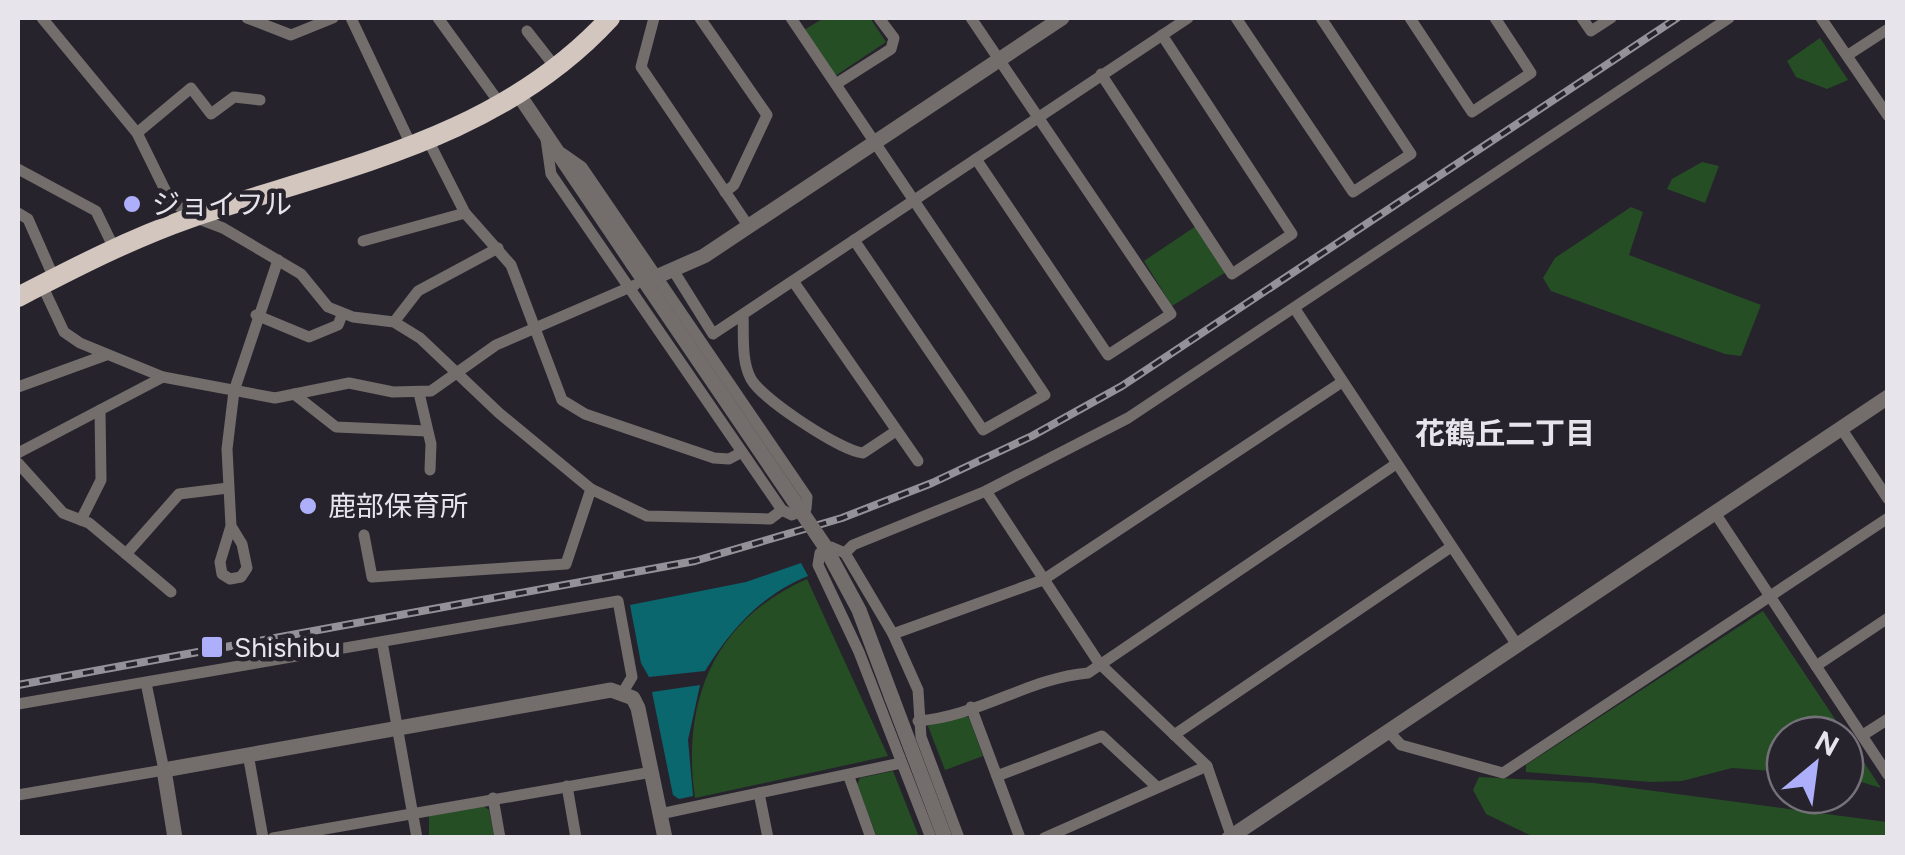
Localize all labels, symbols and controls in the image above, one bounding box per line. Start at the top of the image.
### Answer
place label: ジョイフル [152,187,292,221]
marker: ジョイフル [121,193,143,215]
district label: 花鶴丘二丁目 [1415,415,1595,452]
place label: 鹿部保育所 [328,489,468,523]
marker: 鹿部保育所 [297,495,319,517]
place label: Shishibu [234,630,341,664]
marker: Shishibu [199,634,225,660]
north arrow [1765,715,1865,815]
text: N [1809,723,1845,763]

